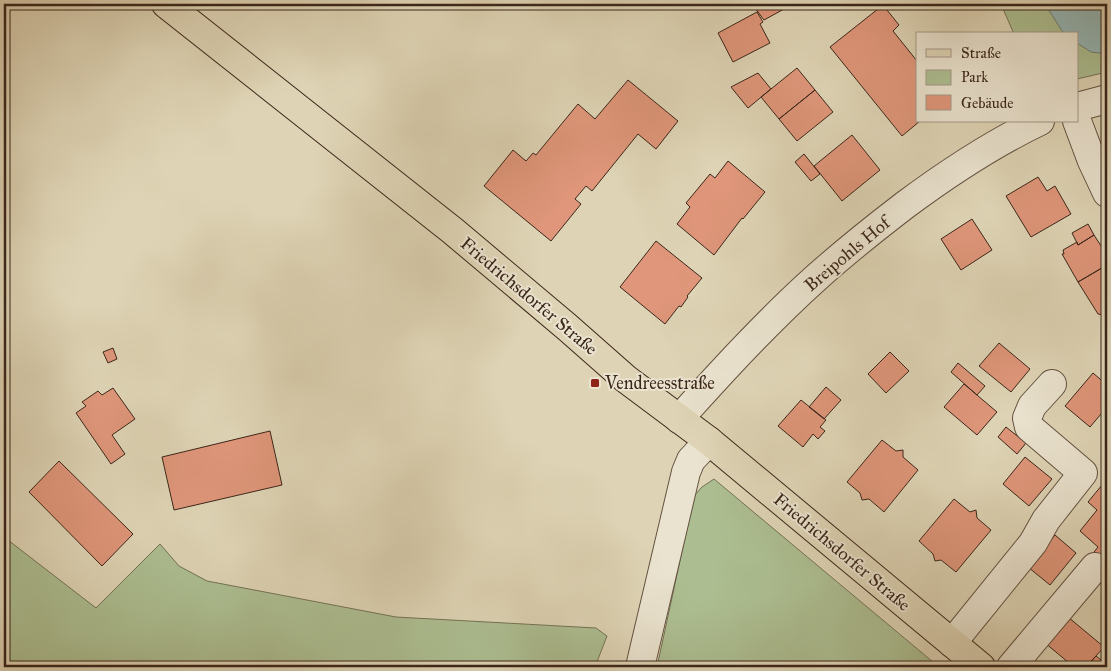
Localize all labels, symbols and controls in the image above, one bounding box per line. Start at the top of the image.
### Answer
legend [916,32,1078,122]
text: Straße [961,44,1001,62]
text: Park [961,68,988,86]
text: Gebäude [961,94,1014,112]
street label: Breipohls Hof [800,210,896,296]
street label: Friedrichsdorfer Straße [456,232,602,360]
place label: Vendreesstraße [604,372,715,394]
marker: Vendreesstraße [589,377,601,389]
street label: Friedrichsdorfer Straße [769,488,915,616]

